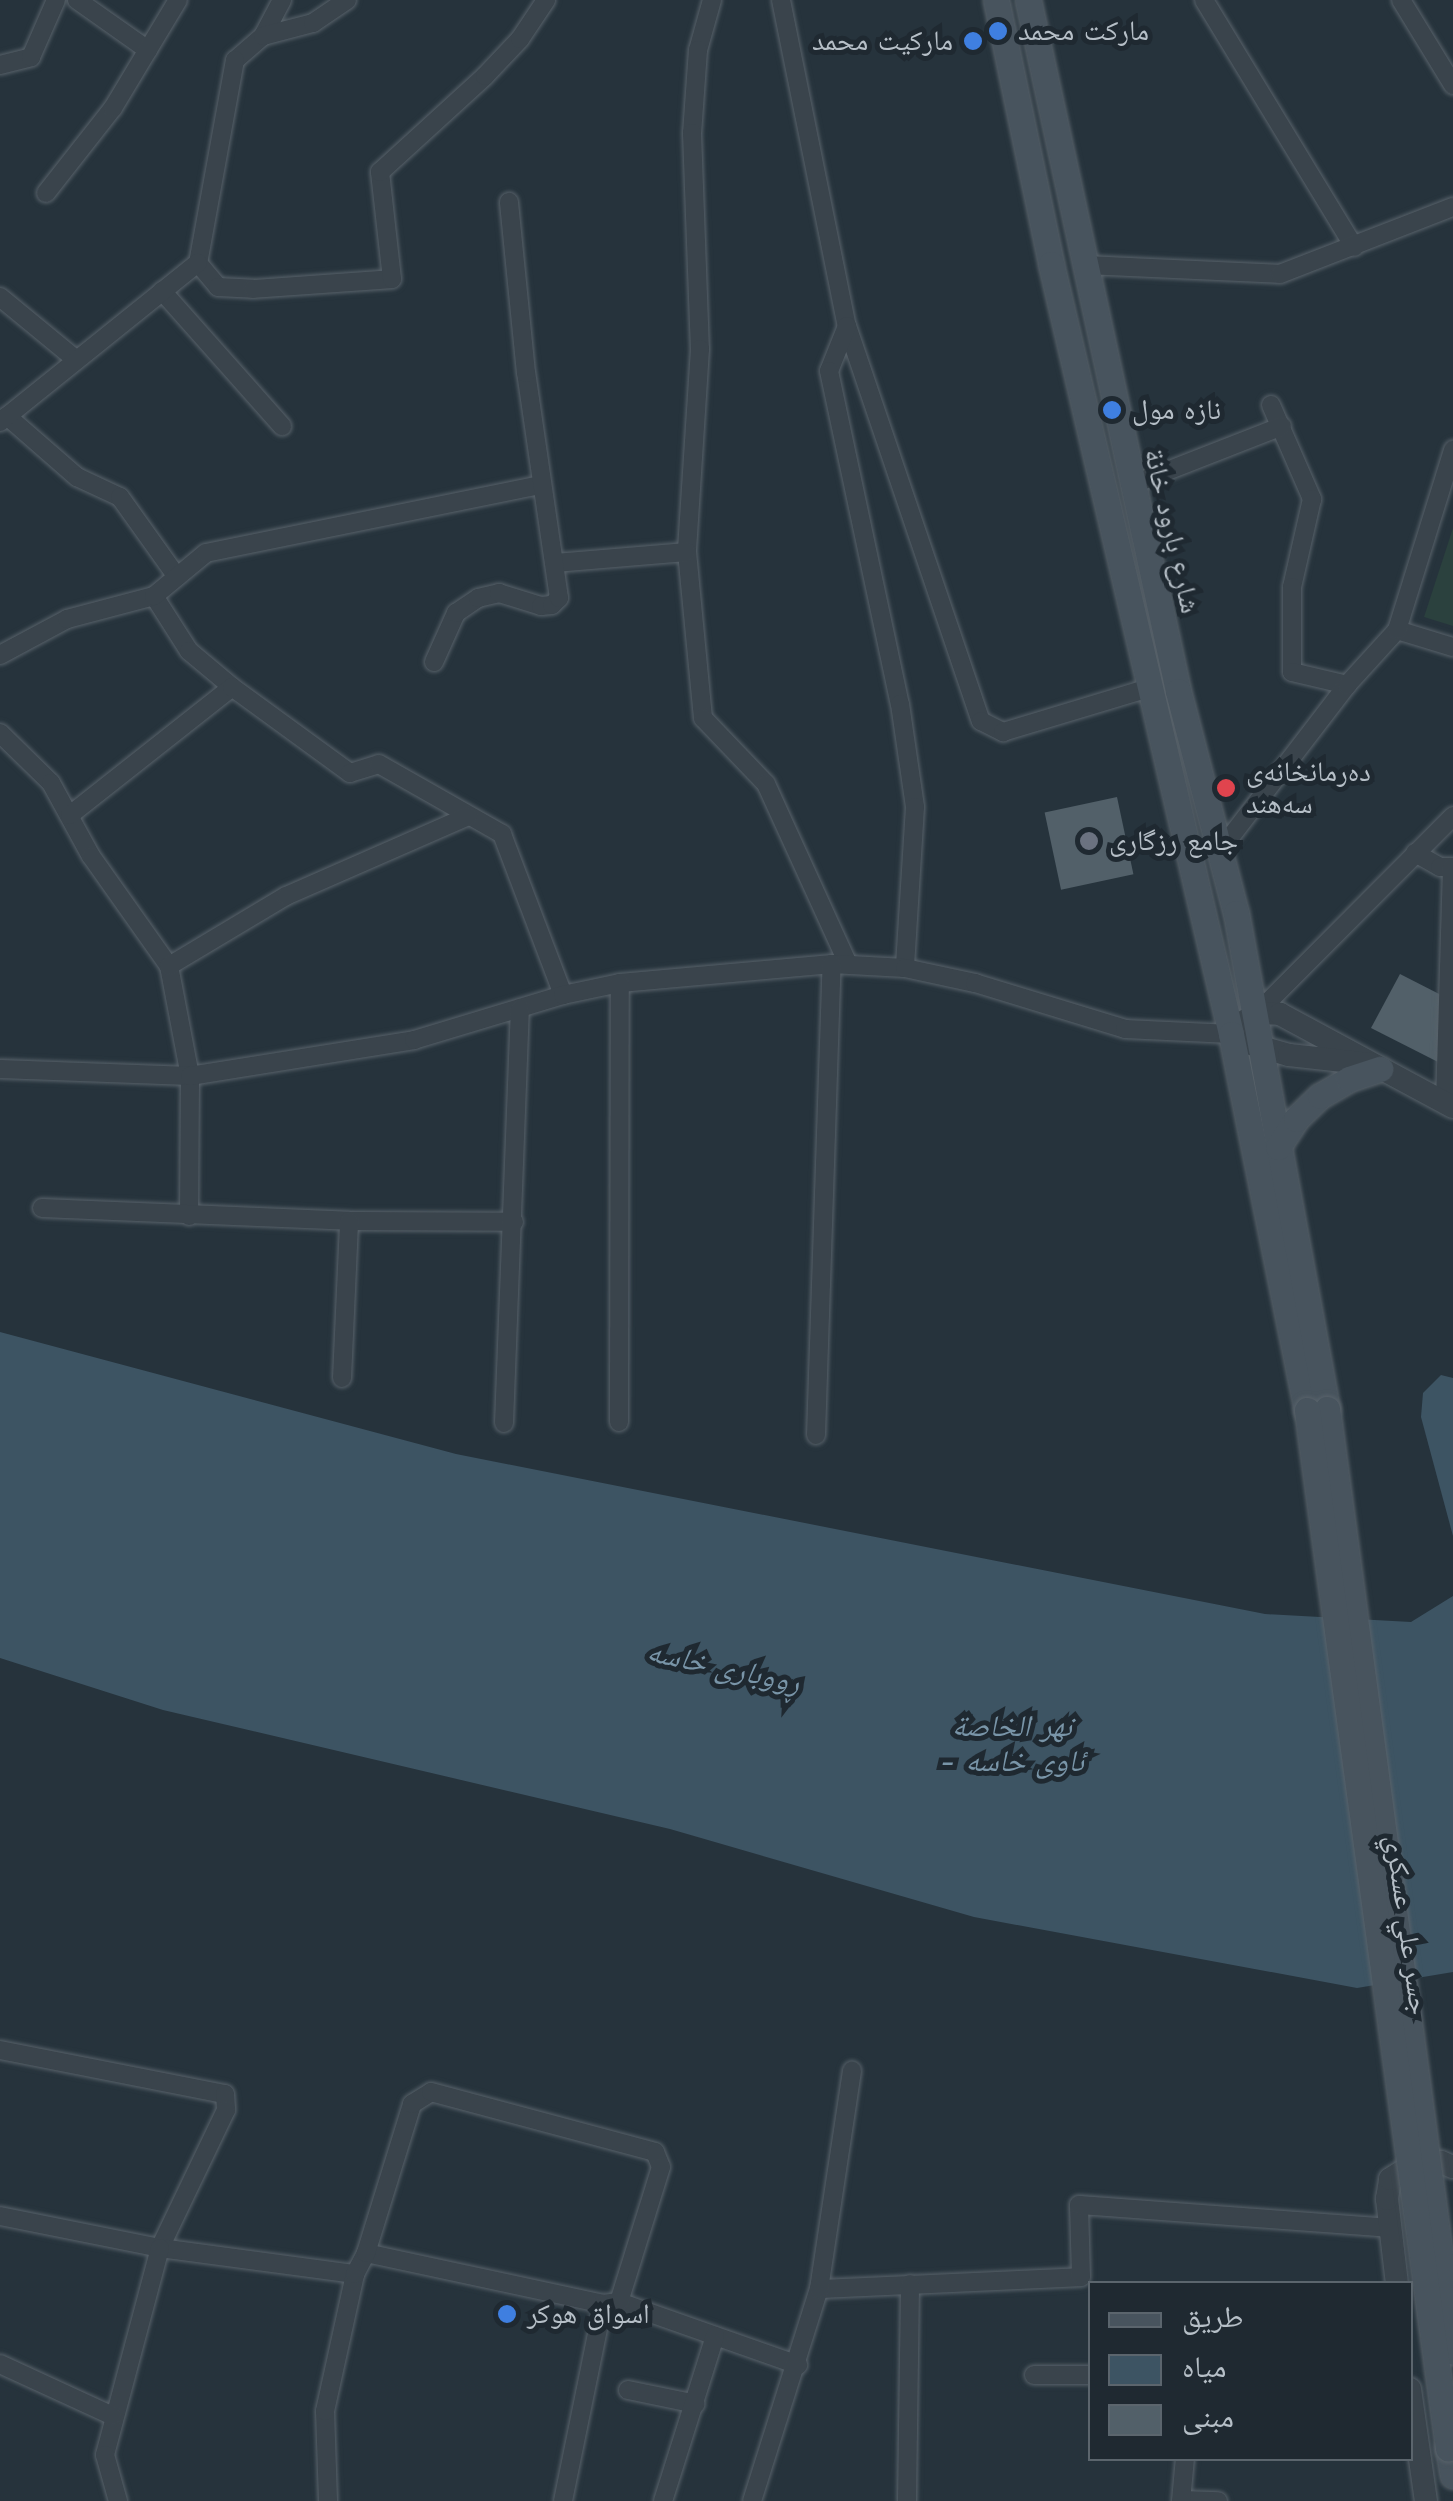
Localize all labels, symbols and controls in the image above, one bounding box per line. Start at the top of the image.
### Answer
place label: ماركت محمد [1018,14,1149,48]
marker: ماركت محمد [987,20,1009,42]
place label: ماركيت محمد [812,24,953,58]
marker: ماركيت محمد [962,30,984,52]
place label: نازه مول [1132,393,1221,427]
marker: نازه مول [1101,399,1123,421]
street label: شارع بارود خانة [1137,445,1207,617]
place label: دەرمانخانەی سەهند [1246,755,1371,821]
marker: دەرمانخانەی سەهند [1215,777,1237,799]
place label: جامع رزگاری [1109,824,1238,858]
marker: جامع رزگاری [1078,830,1100,852]
water label: ڕووباری خاسە [644,1633,804,1701]
water label: نهر الخاصة - ئاوی خاسە [940,1708,1084,1778]
street label: جسر علي عسكري [1378,1833,1436,2017]
legend [1088,2281,1413,2461]
place label: اسواق هوكر [527,2297,650,2331]
text: طريق [1182,2299,1243,2334]
marker: اسواق هوكر [496,2303,518,2325]
text: مياه [1182,2349,1226,2384]
text: مبنى [1182,2399,1234,2434]

